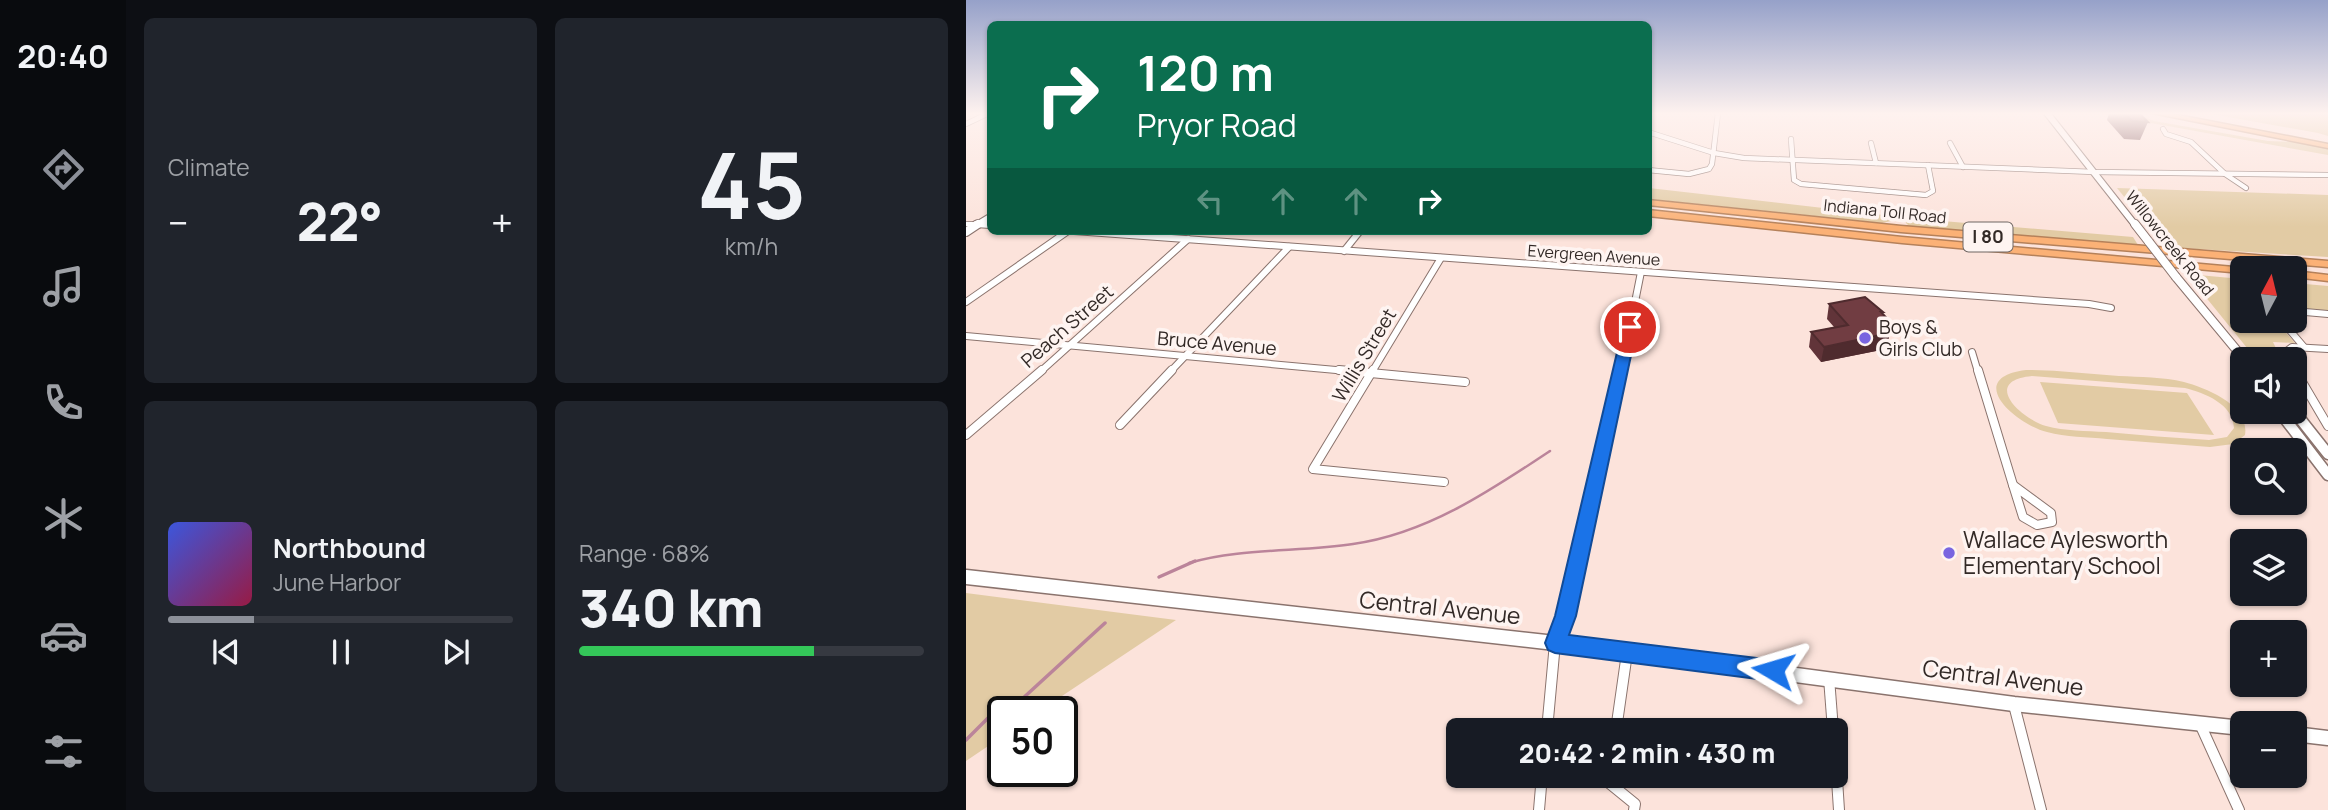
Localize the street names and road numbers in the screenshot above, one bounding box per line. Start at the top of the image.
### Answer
street label: Willowcreek Road [2121,186,2219,300]
street label: Indiana Toll Road [1823,194,1947,228]
road number: I 80 [1964,222,2012,251]
street label: Evergreen Avenue [1527,239,1661,271]
street label: Peach Street [1015,279,1119,373]
street label: Willis Street [1326,303,1402,407]
street label: Bruce Avenue [1156,325,1278,361]
street label: Central Avenue [1358,583,1522,631]
street label: Central Avenue [1921,651,2085,703]

